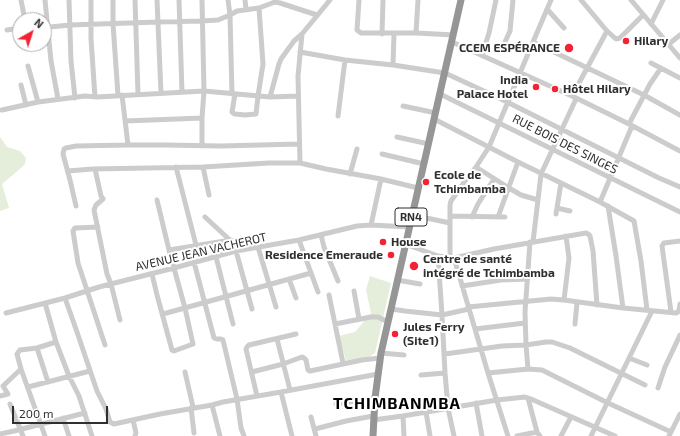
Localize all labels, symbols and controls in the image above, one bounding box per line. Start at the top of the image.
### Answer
north arrow [12,12,52,52]
text: N [32,16,46,31]
place label: Hilary [634,34,668,48]
marker: Hilary [621,36,631,46]
place label: CCEM ESPÉRANCE [459,41,560,55]
marker: CCEM ESPÉRANCE [563,42,575,54]
place label: India Palace Hotel [457,73,528,101]
marker: India Palace Hotel [531,82,541,92]
place label: Hôtel Hilary [563,82,631,96]
marker: Hôtel Hilary [550,84,560,94]
street label: RUE BOIS DES SINGES [510,111,620,177]
place label: Ecole de Tchimbamba [434,168,506,196]
marker: Ecole de Tchimbamba [421,177,431,187]
road number: RN4 [395,208,427,226]
street label: AVENUE JEAN VACHEROT [134,230,268,274]
place label: House [391,235,427,249]
marker: House [378,237,388,247]
place label: Residence Emeraude [265,248,383,262]
marker: Residence Emeraude [386,250,396,260]
place label: Centre de santé intégré de Tchimbamba [423,252,555,280]
marker: Centre de santé intégré de Tchimbamba [408,260,420,272]
place label: Jules Ferry (Site1) [403,320,465,348]
marker: Jules Ferry (Site1) [390,329,400,339]
district label: TCHIMBANMBA [333,394,461,414]
scale bar [14,398,110,424]
text: 200 m [19,406,53,420]

